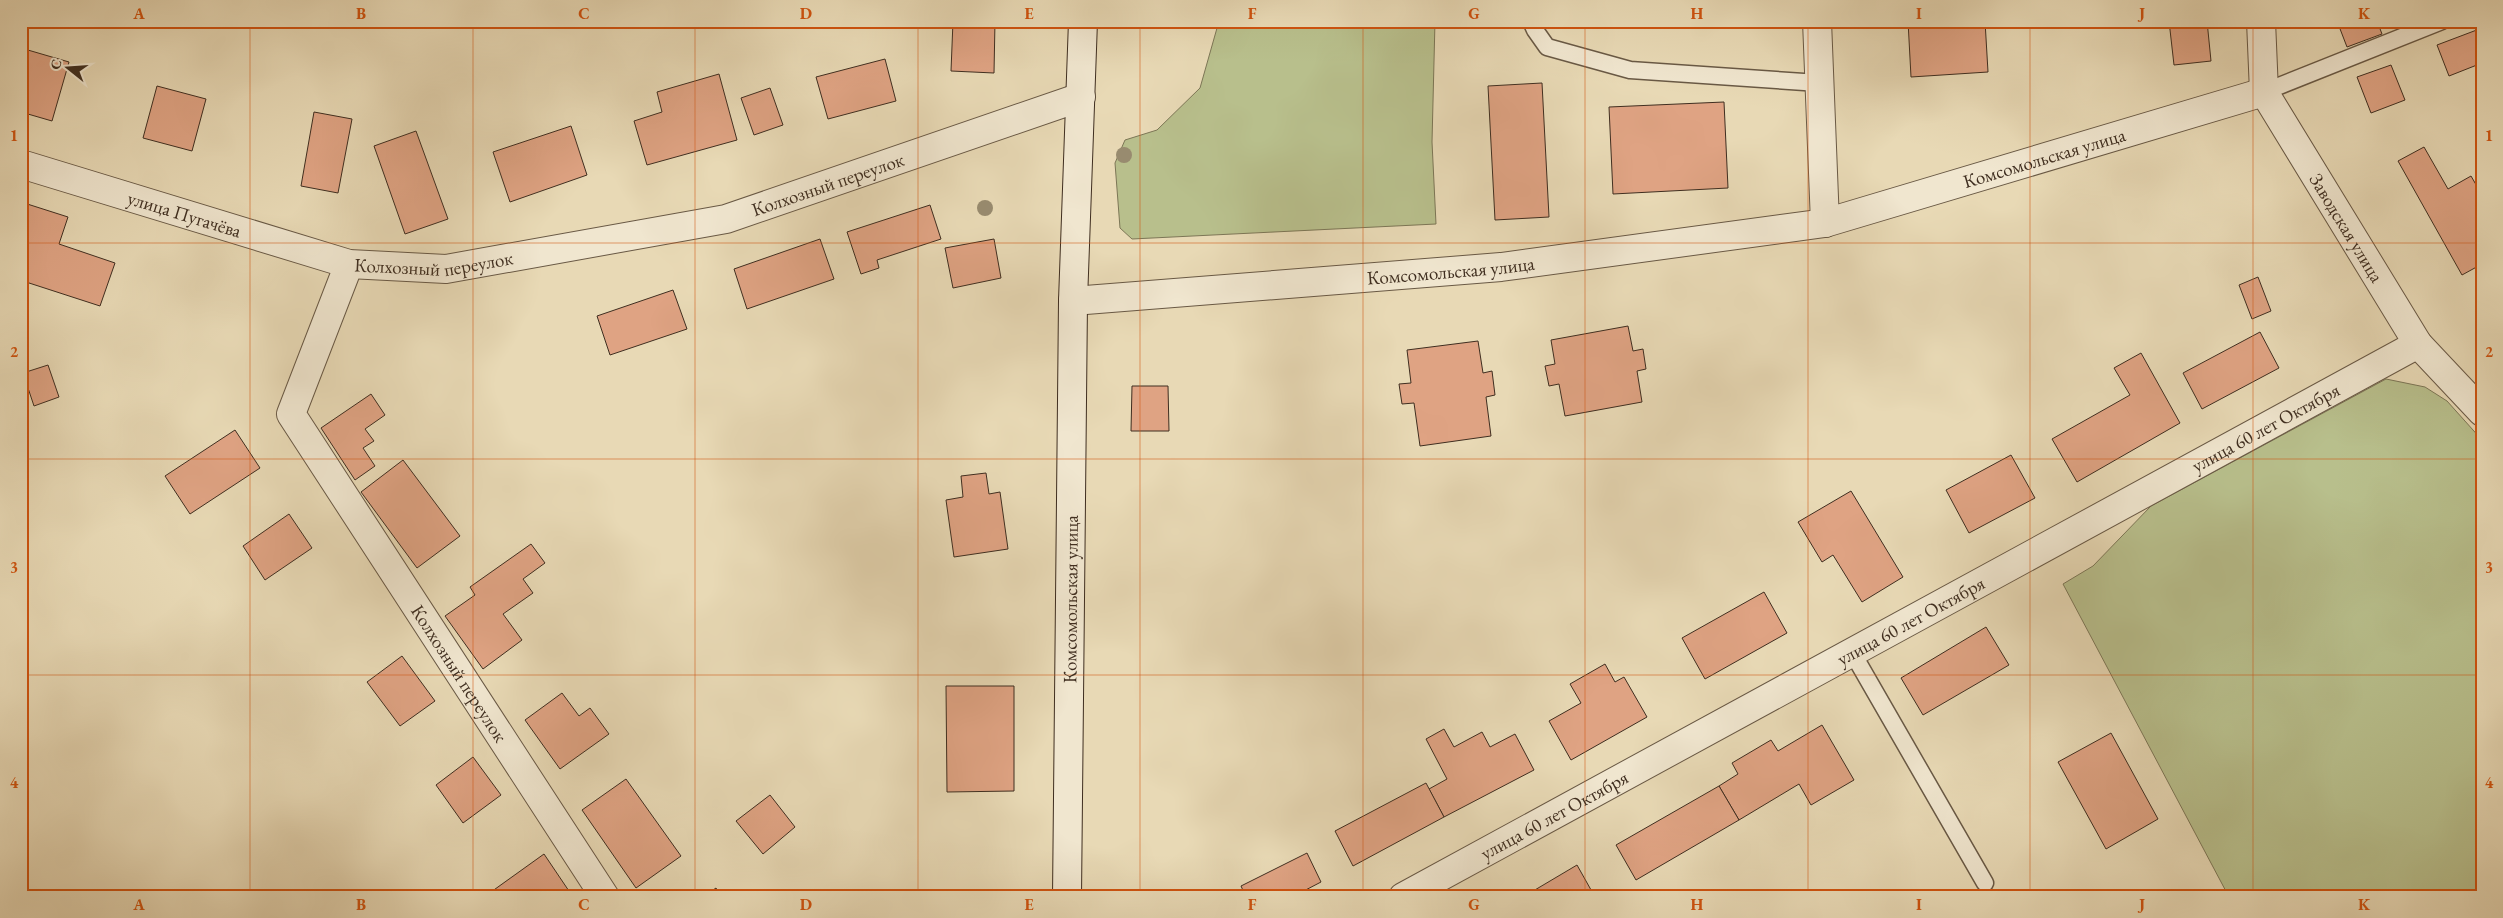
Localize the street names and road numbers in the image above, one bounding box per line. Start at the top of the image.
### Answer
street label: Комсомольская улица [1960,121,2129,194]
street label: Колхозный переулок [748,146,907,222]
street label: Заводская улица [2304,168,2390,287]
street label: улица Пугачёва [125,185,245,243]
street label: Колхозный переулок [354,245,515,282]
street label: Комсомольская улица [1366,250,1536,290]
street label: улица 60 лет Октября [2187,377,2344,478]
street label: Комсомольская улица [1057,514,1083,683]
street label: улица 60 лет Октября [1832,570,1989,671]
street label: Колхозный переулок [406,600,513,747]
street label: улица 60 лет Октября [1476,764,1633,865]

